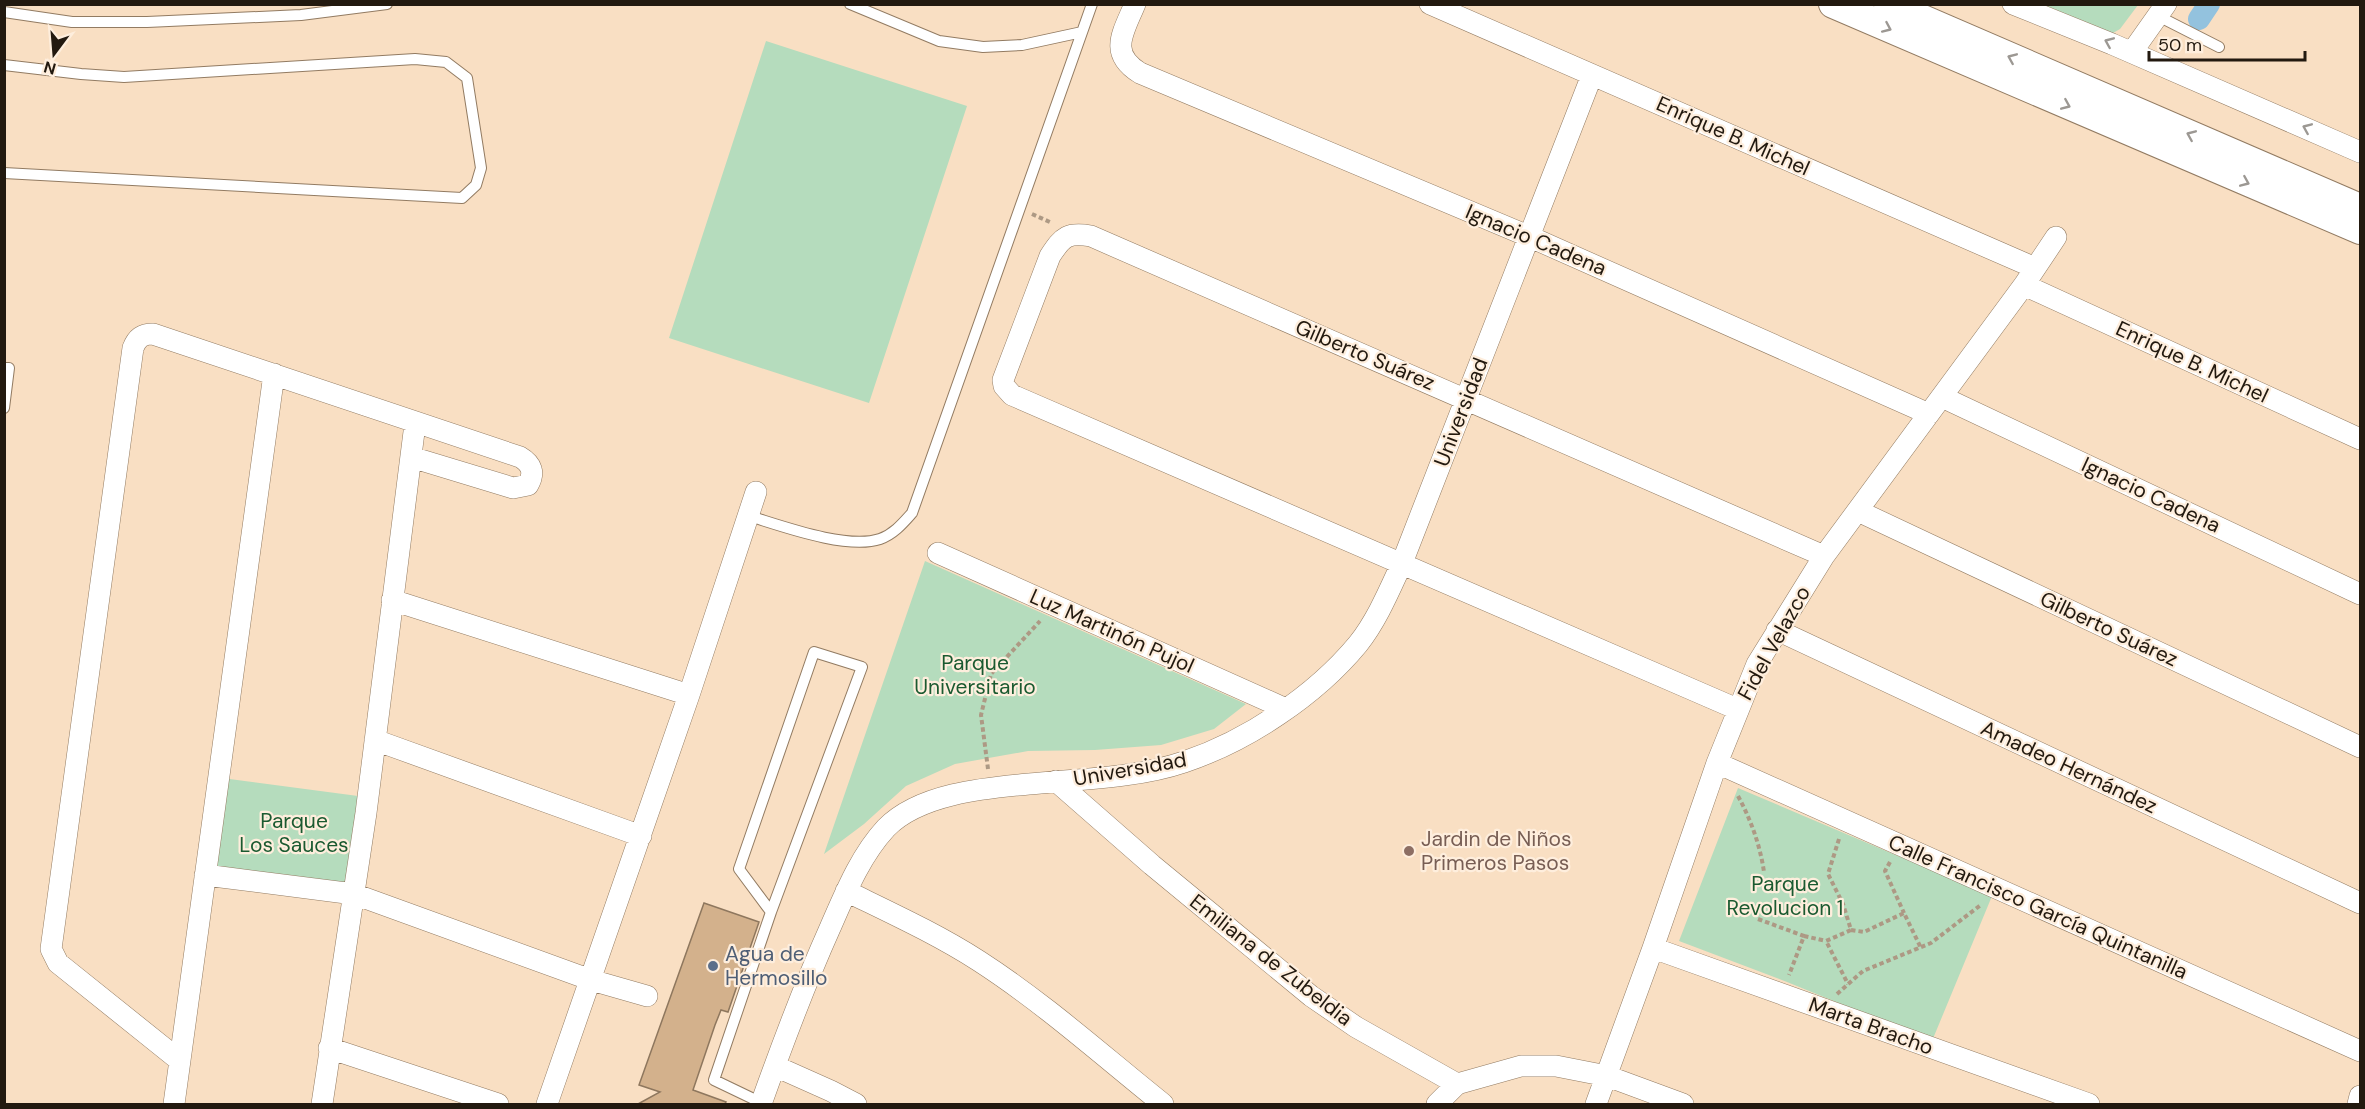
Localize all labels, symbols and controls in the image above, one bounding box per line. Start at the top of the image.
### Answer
one-way arrow [1880,21,1891,33]
north arrow [24,24,84,84]
scale bar [2149,24,2305,62]
text: 50 m [2158,33,2202,57]
one-way arrow [2104,37,2115,49]
one-way arrow [2007,53,2018,65]
text: N [41,56,59,80]
street label: Enrique B. Michel [1652,90,1814,182]
one-way arrow [2059,98,2070,110]
one-way arrow [2302,123,2313,135]
one-way arrow [2186,130,2197,142]
one-way arrow [2239,175,2250,187]
street label: Ignacio Cadena [1461,198,1611,282]
street label: Gilberto Suárez [1291,313,1439,397]
street label: Enrique B. Michel [2111,314,2273,410]
street label: Universidad [1427,354,1495,470]
street label: Ignacio Cadena [2077,451,2225,539]
street label: Fidel Velazco [1731,581,1817,705]
street label: Luz Martinón Pujol [1025,582,1199,680]
street label: Gilberto Suárez [2036,585,2182,673]
park label: Parque Universitario [914,649,1036,701]
street label: Amadeo Hernández [1976,714,2162,820]
street label: Universidad [1071,745,1189,793]
park label: Parque Los Sauces [239,807,349,859]
place label: Jardin de Niños Primeros Pasos [1421,825,1571,877]
street label: Calle Francisco García Quintanilla [1884,828,2192,986]
marker: Jardin de Niños Primeros Pasos [1402,844,1416,858]
park label: Parque Revolucion 1 [1727,870,1843,922]
street label: Emiliana de Zubeldia [1184,888,1358,1032]
place label: Agua de Hermosillo [725,940,828,992]
marker: Agua de Hermosillo [706,959,720,973]
street label: Marta Bracho [1805,991,1937,1061]

